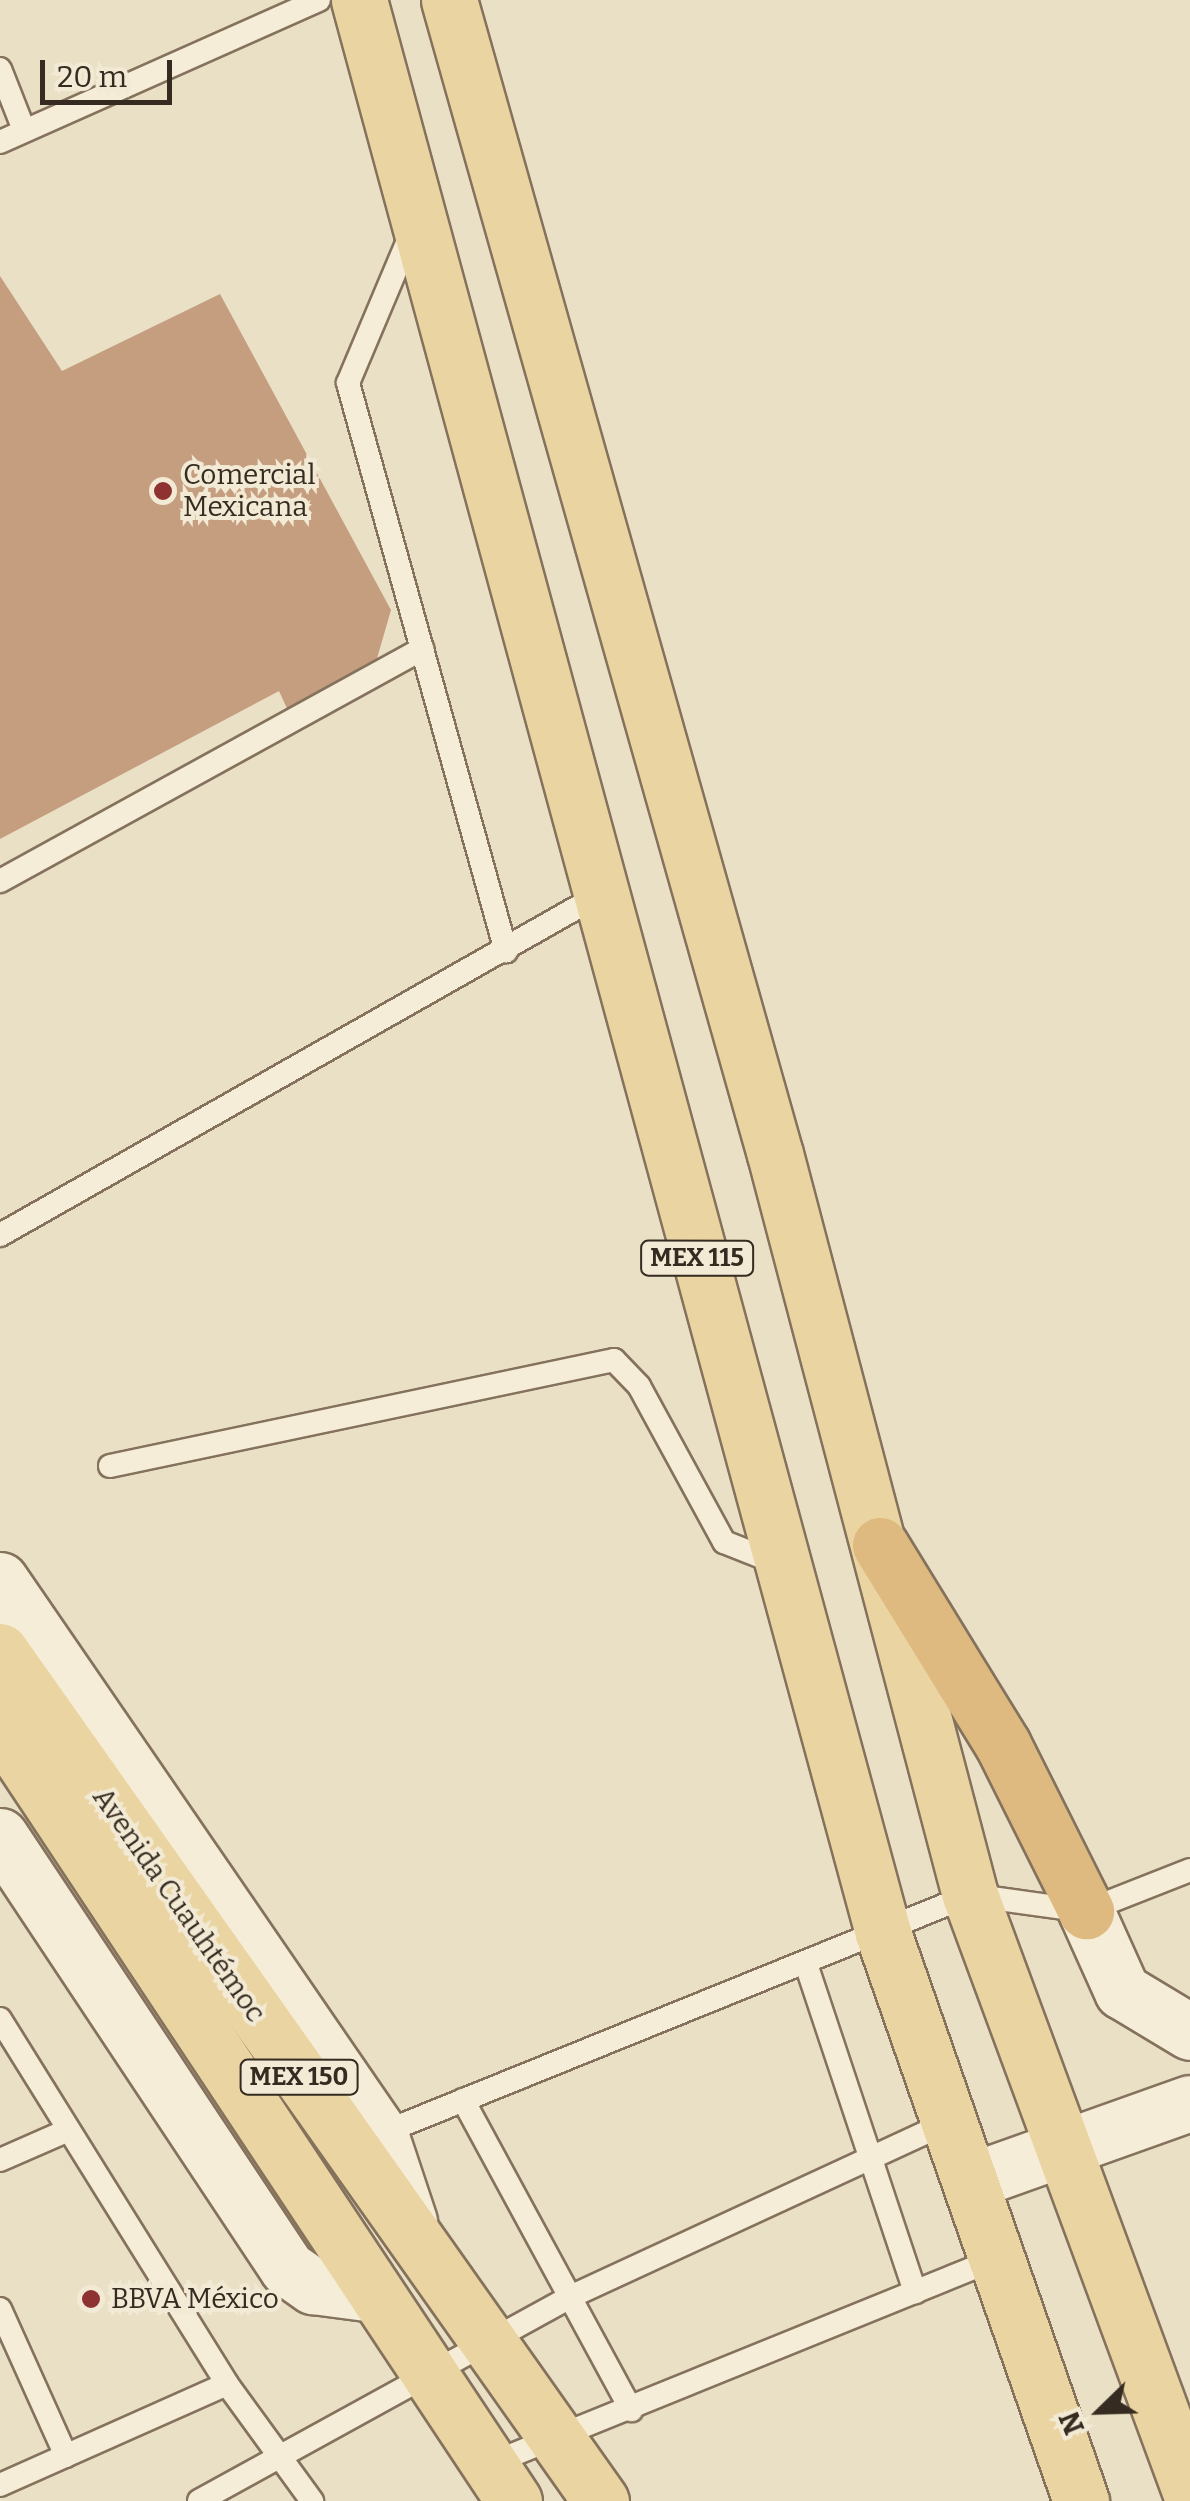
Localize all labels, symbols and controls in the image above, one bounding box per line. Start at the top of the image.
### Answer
scale bar [45,40,178,102]
text: 20 m [57,59,127,95]
place label: Comercial Mexicana [183,458,315,524]
marker: Comercial Mexicana [152,480,174,502]
road number: MEX 115 [640,1238,754,1278]
street label: Avenida Cuauhtémoc [85,1781,273,2029]
road number: MEX 150 [239,2057,359,2097]
place label: BBVA México [111,2282,279,2316]
marker: BBVA México [80,2288,102,2310]
north arrow [1050,2361,1150,2461]
text: N [1053,2407,1091,2439]

